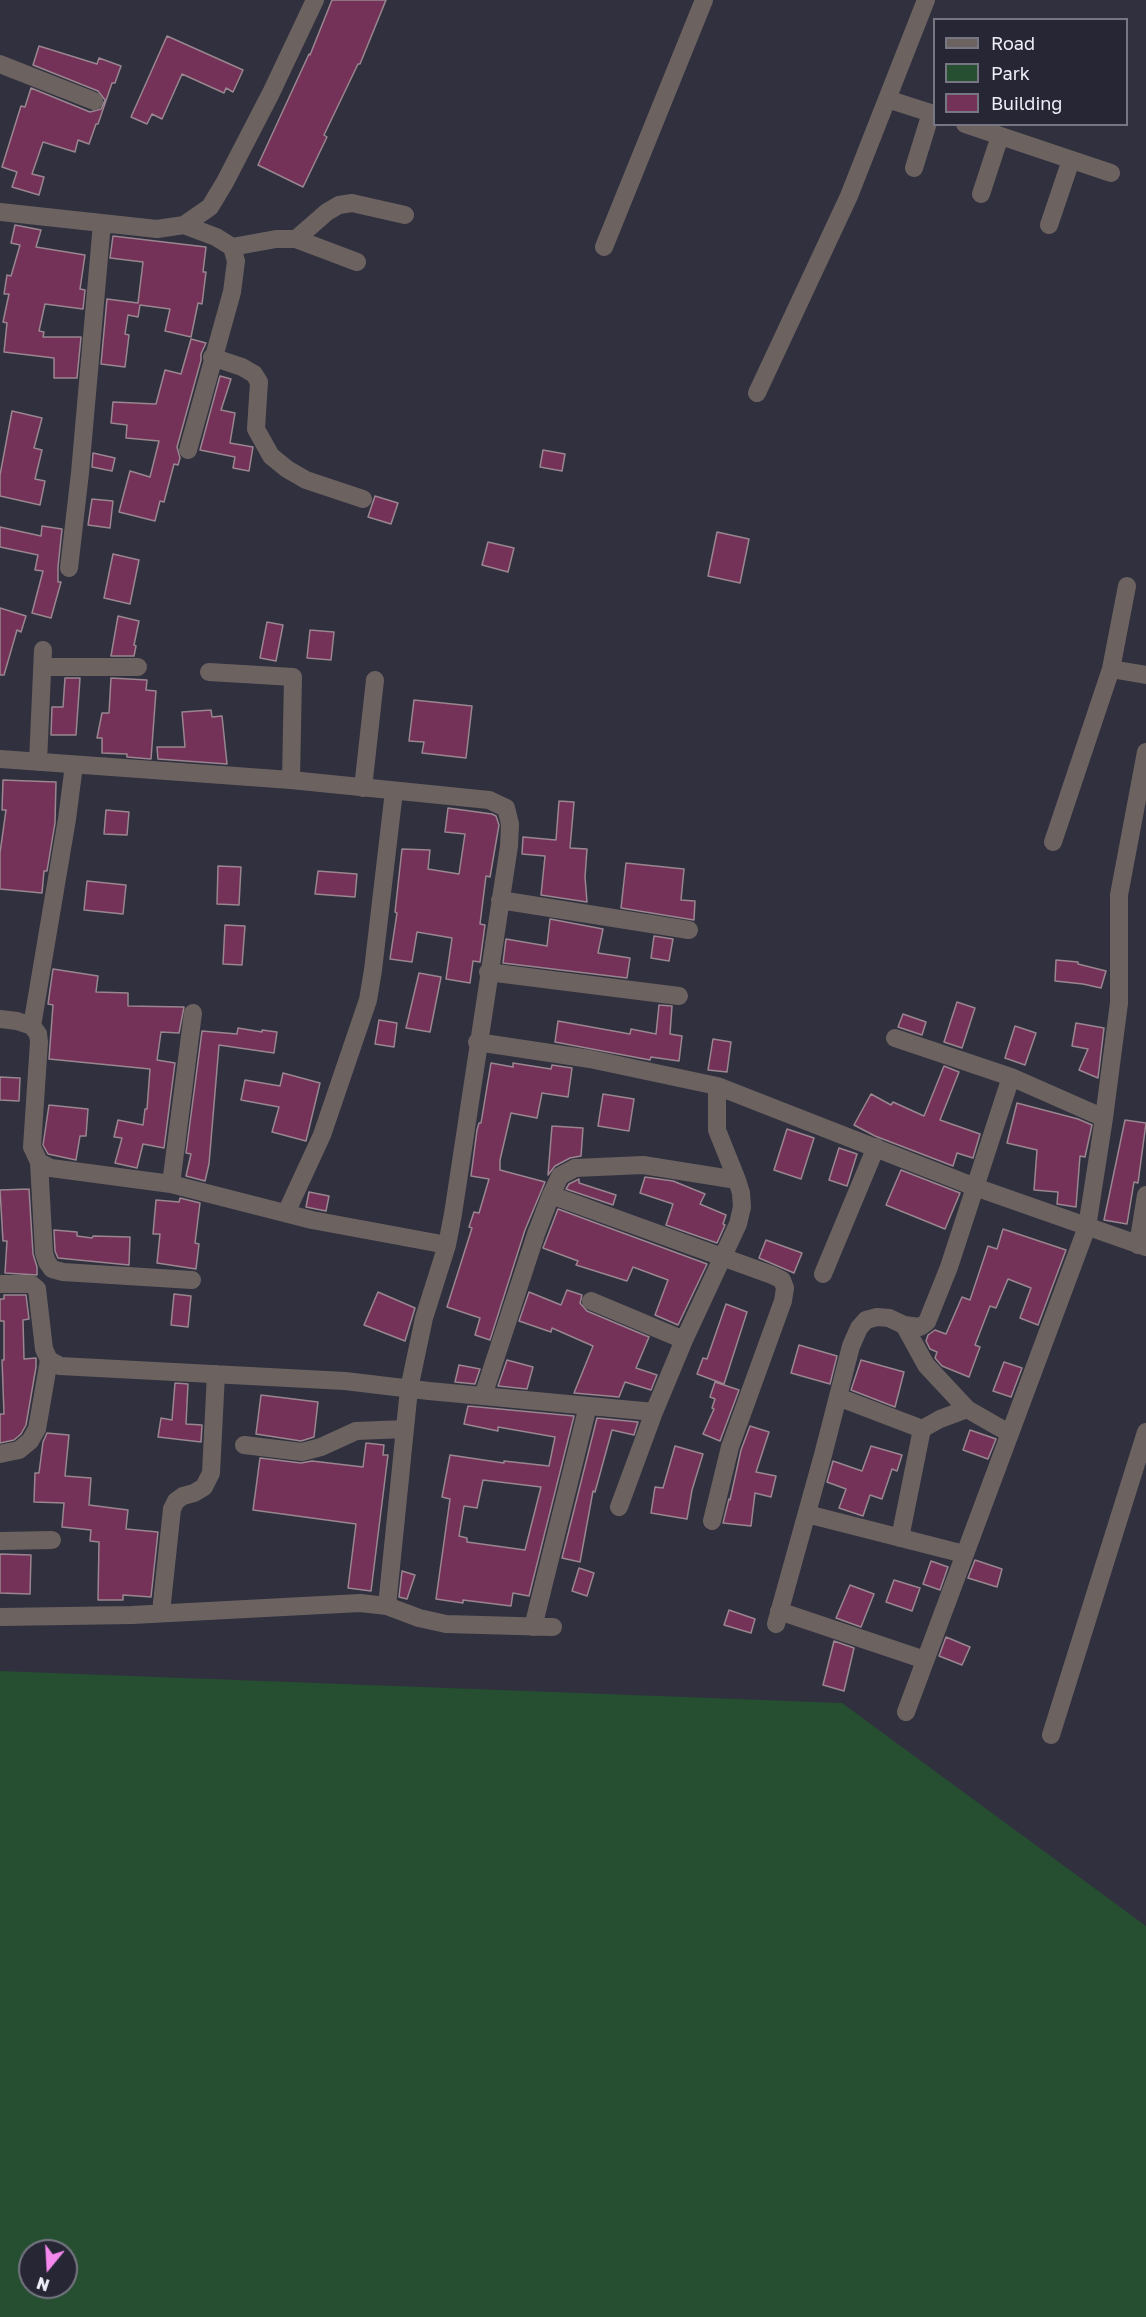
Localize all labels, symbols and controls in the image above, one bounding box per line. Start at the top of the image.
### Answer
legend [933,18,1128,126]
text: Road [991,32,1035,54]
text: Park [991,62,1030,84]
text: Building [991,92,1062,114]
north arrow [18,2239,78,2299]
text: N [34,2273,52,2296]

